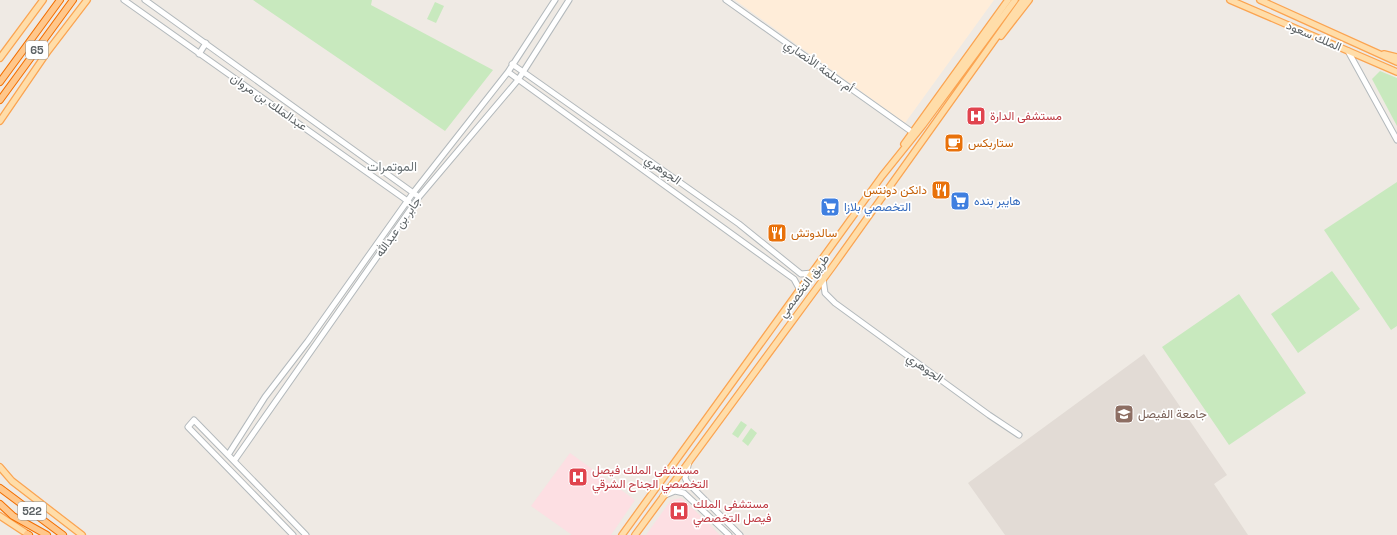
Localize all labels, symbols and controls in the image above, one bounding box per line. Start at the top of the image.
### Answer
street label: الملك سعود [1284,17,1344,55]
street label: أم سلمة الأنصاري [780,36,857,98]
road number: 65 [26,41,48,59]
street label: عبدالملك بن مروان [228,70,310,134]
hospital icon: مستشفى الدارة [965,105,987,127]
place label: مستشفى الدارة [990,108,1062,124]
cafe icon: ستاربكس [943,132,965,154]
place label: ستاربكس [968,135,1014,151]
street label: الجوهري [640,152,684,190]
district label: الموتمرات [367,158,417,175]
restaurant icon: دانكن دونتس [930,179,952,201]
place label: دانكن دونتس [864,182,927,198]
supermarket icon: هايبر بنده [949,190,971,212]
place label: هايبر بنده [974,193,1021,209]
street label: جابر بن عبدالله [371,194,425,260]
supermarket icon: التخصصي بلازا [819,196,841,218]
place label: التخصصي بلازا [844,199,911,217]
restaurant icon: سالدوتش [766,222,788,244]
place label: سالدوتش [791,225,837,241]
street label: طريق التخصصي [775,251,835,322]
street label: الجوهري [902,350,946,388]
school or university icon: جامعة الفيصل [1113,403,1135,425]
place label: جامعة الفيصل [1138,406,1207,422]
place label: مستشفى الملك فيصل التخصصي الجناح الشرقي [592,462,708,494]
hospital icon: مستشفى الملك فيصل التخصصي الجناح الشرقي [567,466,589,488]
place label: مستشفى الملك فيصل التخصصي [693,496,771,528]
hospital icon: مستشفى الملك فيصل التخصصي [668,500,690,522]
road number: 522 [18,502,46,520]

